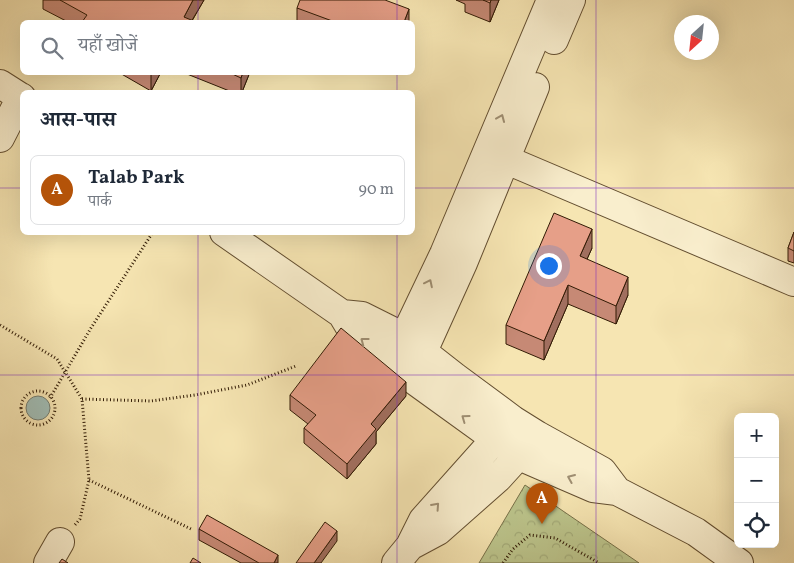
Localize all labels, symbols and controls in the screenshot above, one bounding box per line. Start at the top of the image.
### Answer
north arrow [674,15,719,60]
search box [20,20,415,75]
text: यहाँ खोजें [78,33,137,59]
icon: search [38,34,66,62]
text: आस-पास [40,106,116,135]
one-way arrow [495,114,505,123]
text: Talab Park [88,165,185,191]
text: A [51,179,63,201]
text: 90 m [358,179,394,201]
text: पार्क [88,191,112,213]
your location [536,253,562,279]
one-way arrow [423,279,434,288]
one-way arrow [361,339,370,347]
map controls [734,413,779,548]
button: + [734,413,779,458]
one-way arrow [461,415,471,424]
button: − [734,458,779,503]
one-way arrow [567,474,576,485]
pin: A [526,483,558,524]
one-way arrow [430,502,439,511]
button: locate [734,503,779,548]

